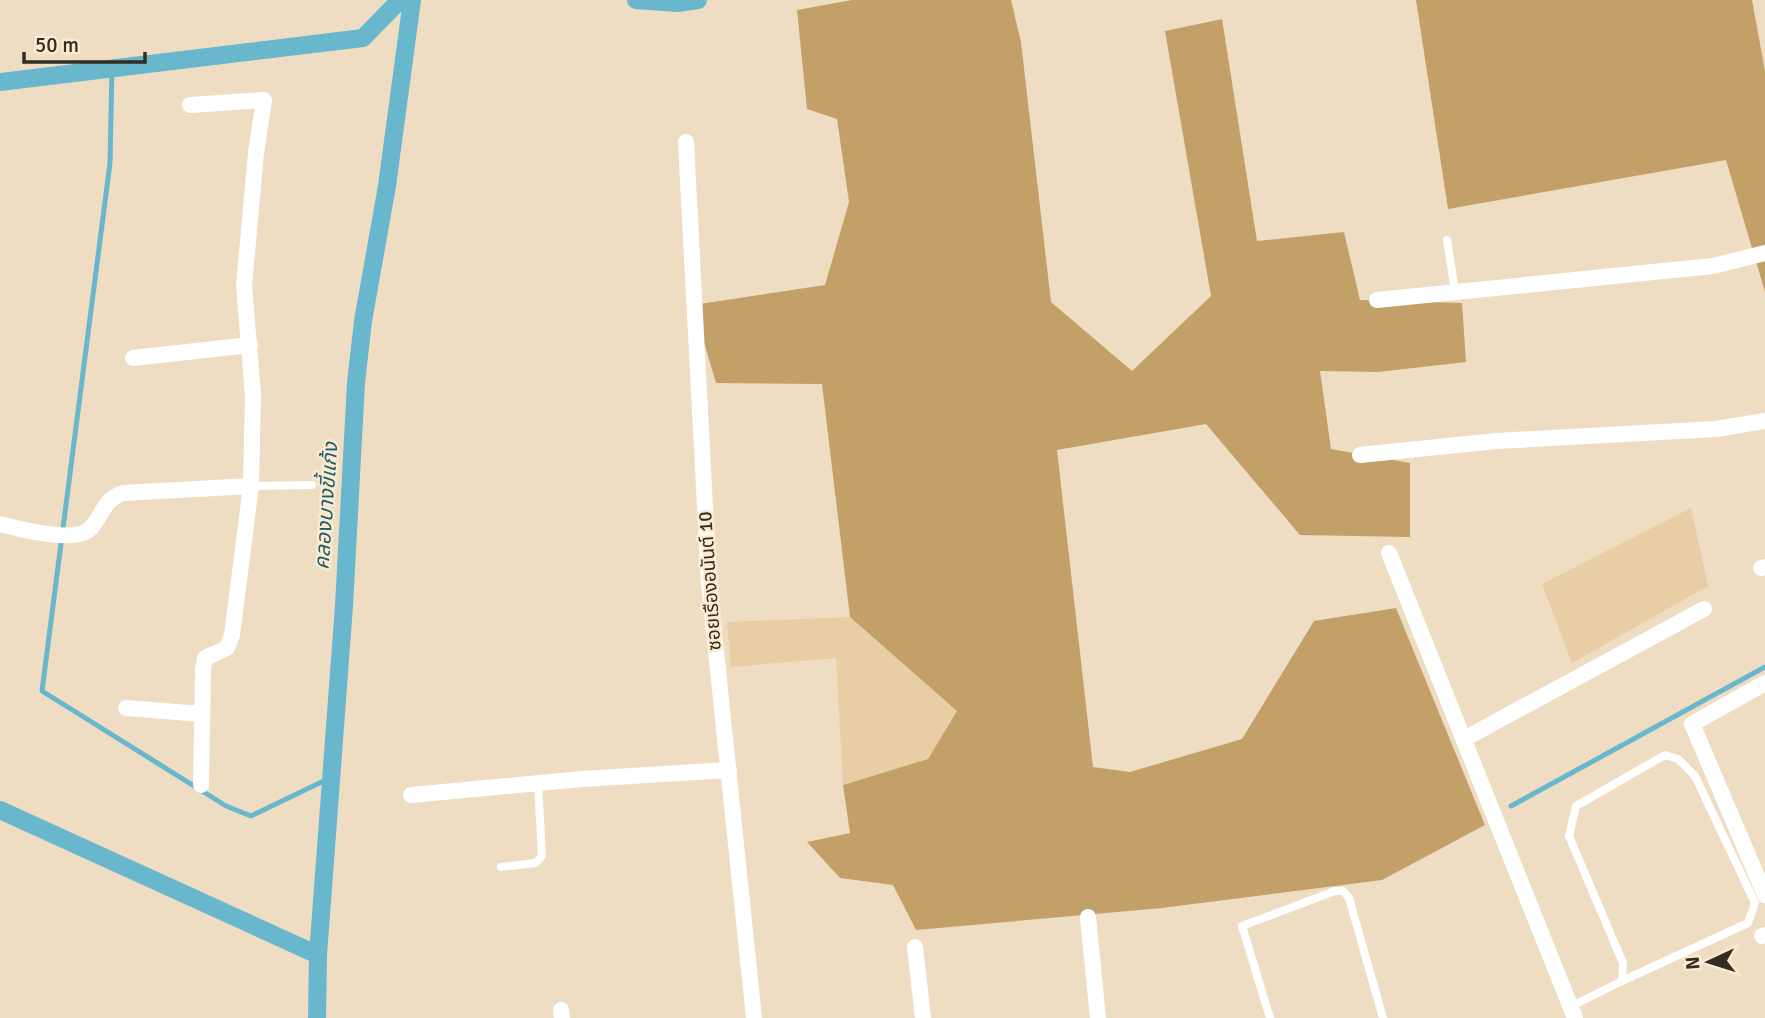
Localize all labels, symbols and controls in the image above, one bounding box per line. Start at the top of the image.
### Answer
scale bar [24,21,145,65]
text: 50 m [35,32,79,58]
water label: คลองบางขี้แก้ง [307,439,344,571]
street label: ซอยเรืองอนันต์ 10 [693,511,727,651]
north arrow [1674,927,1744,997]
text: N [1681,956,1705,971]

